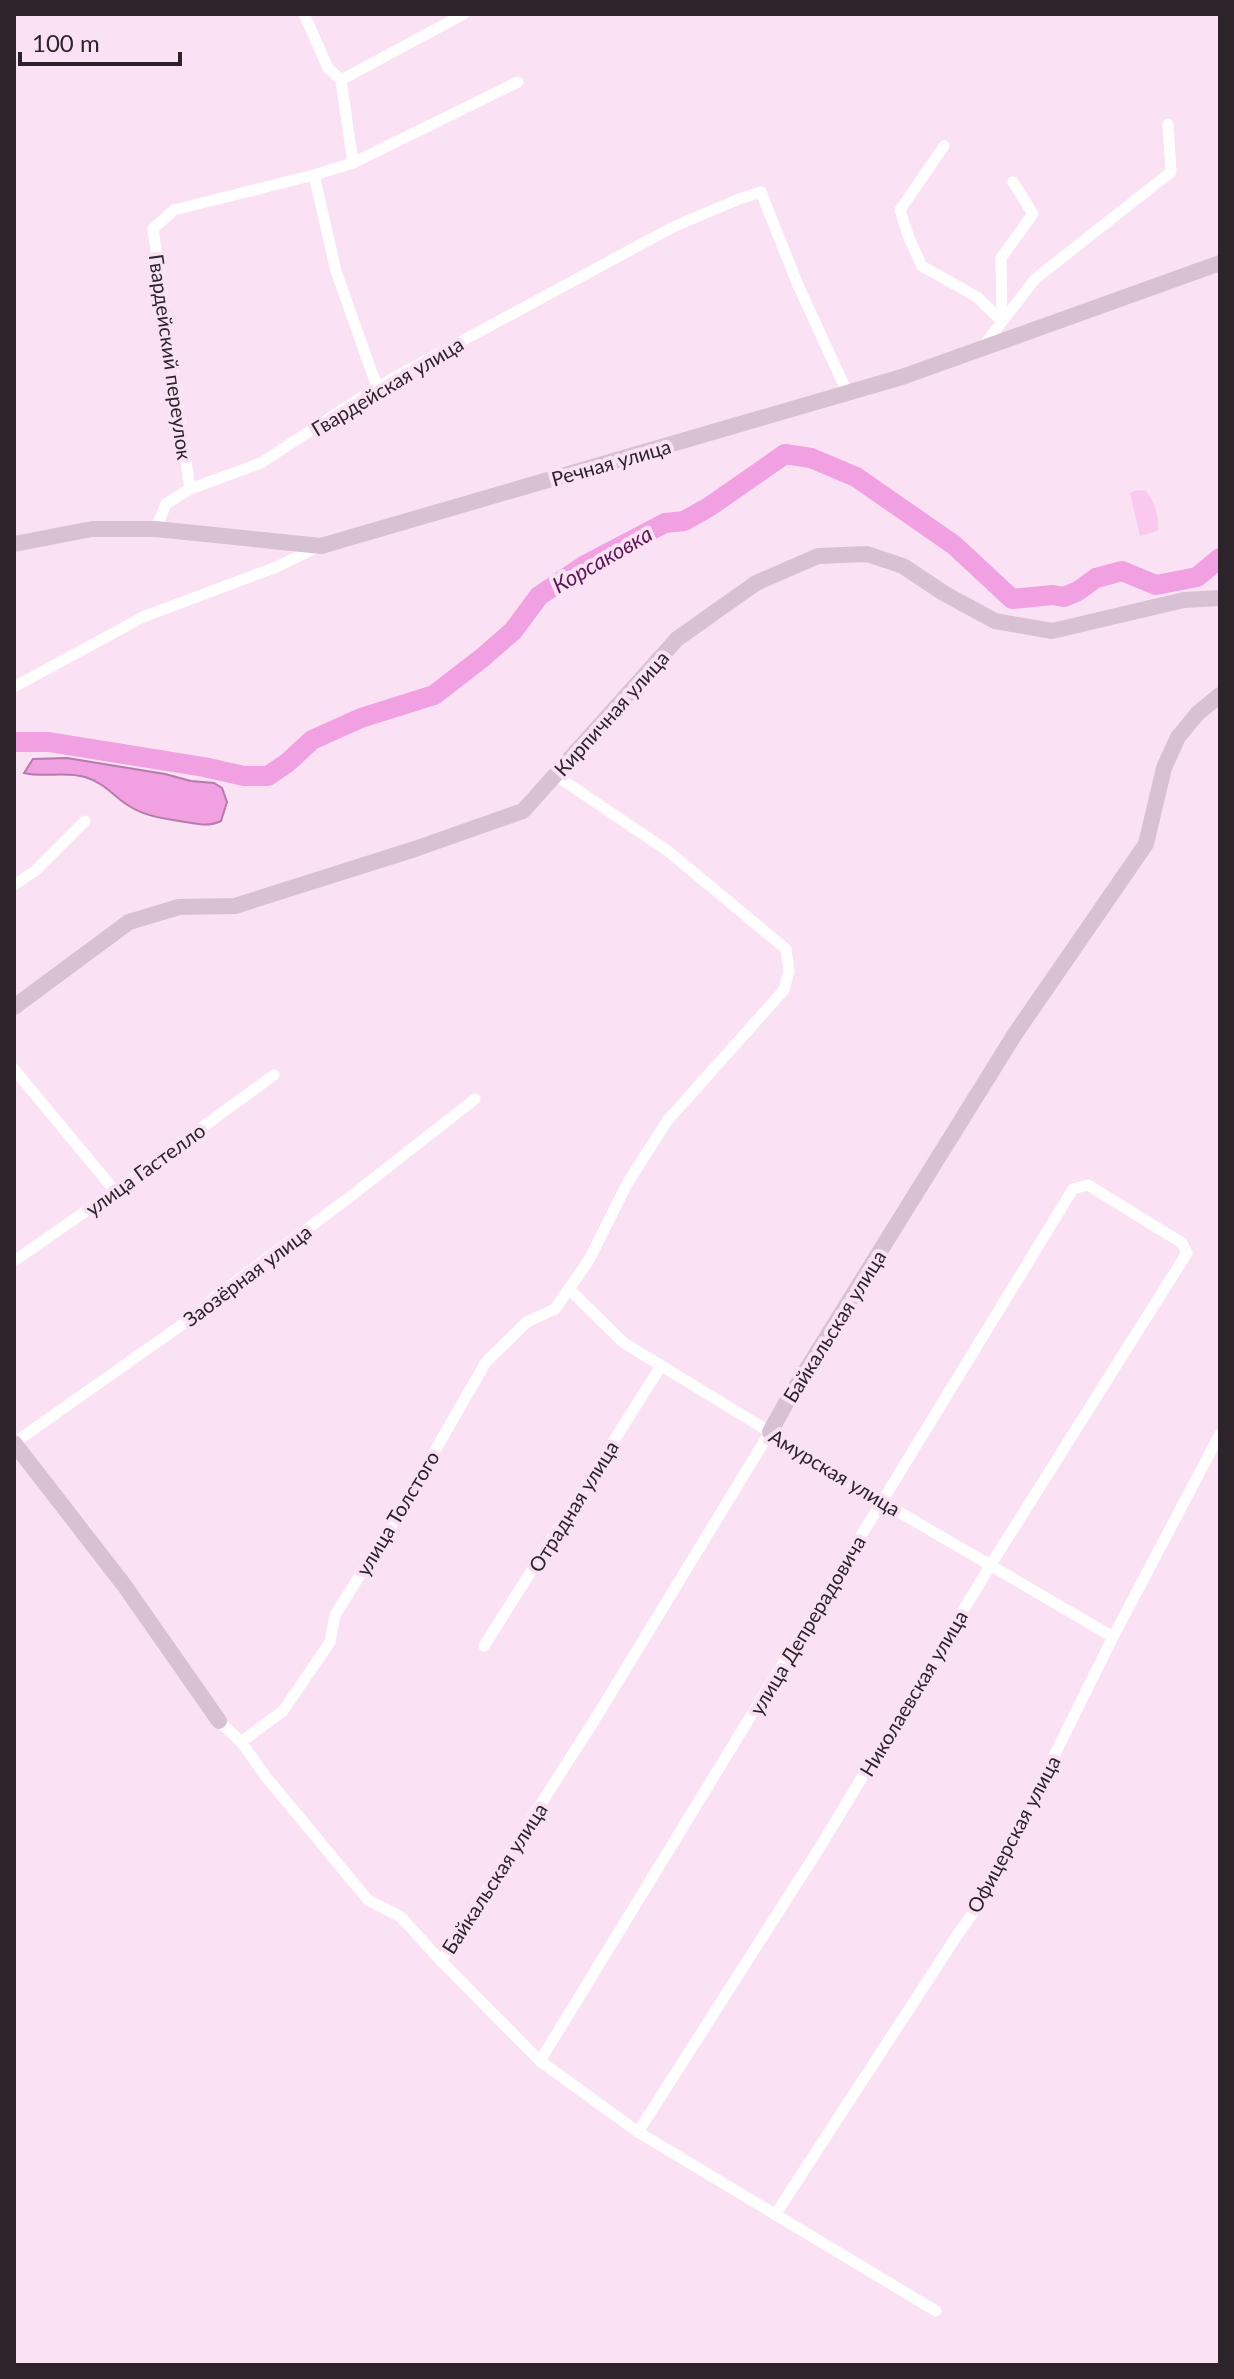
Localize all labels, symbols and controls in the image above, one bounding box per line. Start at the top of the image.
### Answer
scale bar [20,16,180,66]
text: 100 m [32,28,100,57]
street label: Гвардейский переулок [145,253,197,462]
street label: Гвардейская улица [307,331,467,441]
street label: Речная улица [548,433,674,491]
water label: Корсаковка [547,520,657,598]
street label: Кирпичная улица [549,646,673,780]
street label: улица Гастелло [80,1118,210,1220]
street label: Заозёрная улица [178,1219,316,1331]
street label: Байкальская улица [778,1246,890,1406]
street label: Амурская улица [765,1423,905,1521]
street label: Отрадная улица [523,1436,623,1576]
street label: улица Толстого [350,1446,444,1580]
street label: улица Депрерадовича [744,1531,870,1719]
street label: Николаевская улица [854,1606,972,1780]
street label: Офицерская улица [961,1751,1065,1917]
street label: Байкальская улица [436,1798,552,1958]

